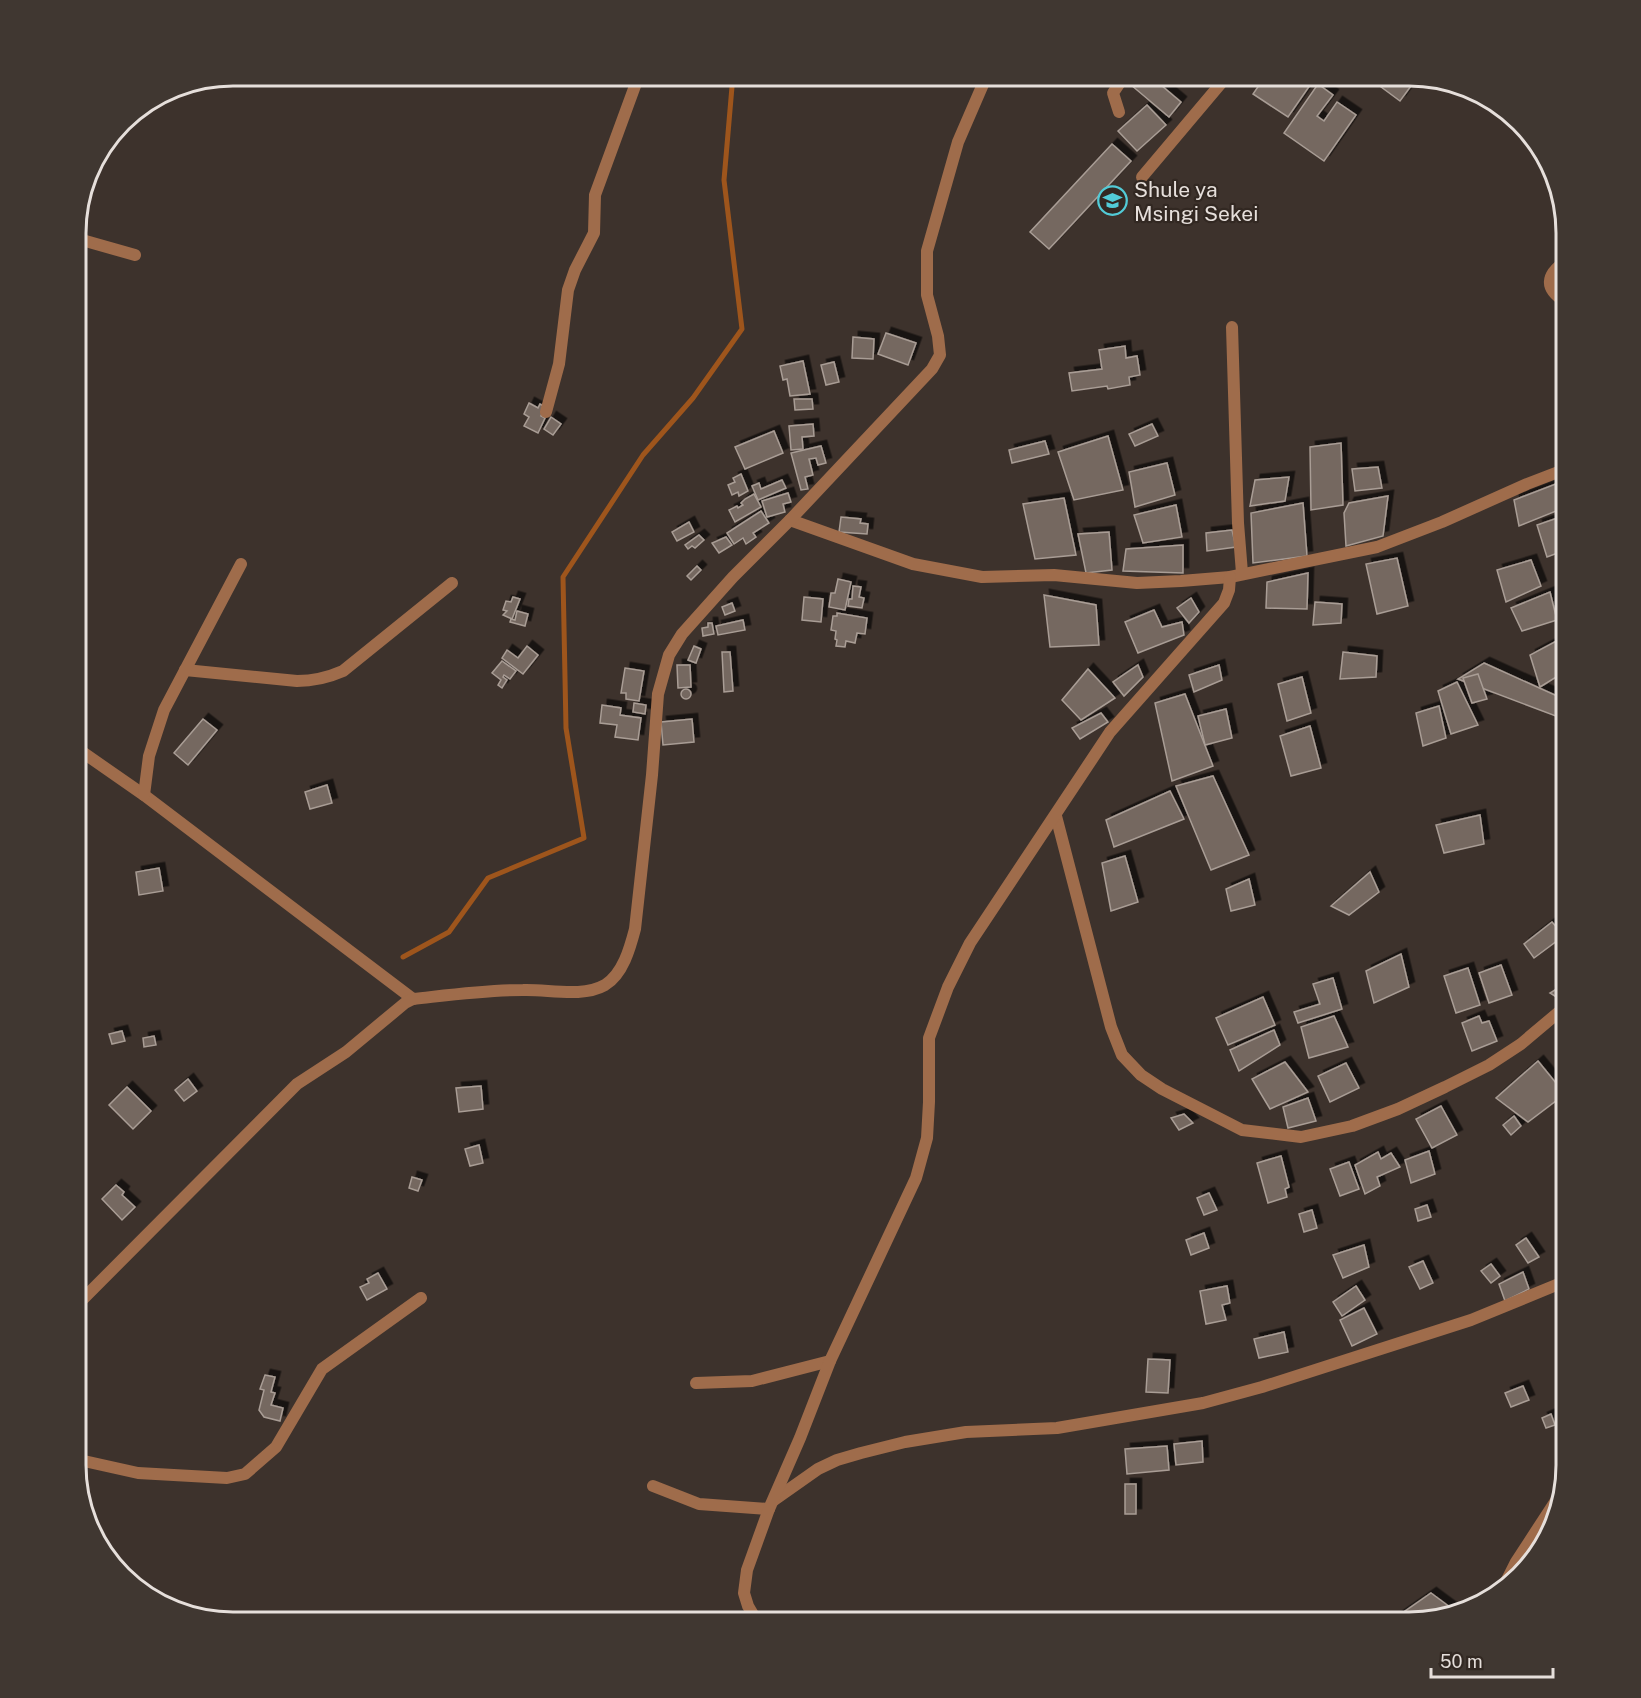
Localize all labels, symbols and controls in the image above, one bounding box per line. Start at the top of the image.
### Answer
place label: Shule ya Msingi Sekei [1134,177,1258,226]
school or university icon: Shule ya Msingi Sekei [1097,185,1129,217]
scale bar [1431,1641,1552,1679]
text: 50 m [1440,1651,1483,1672]

